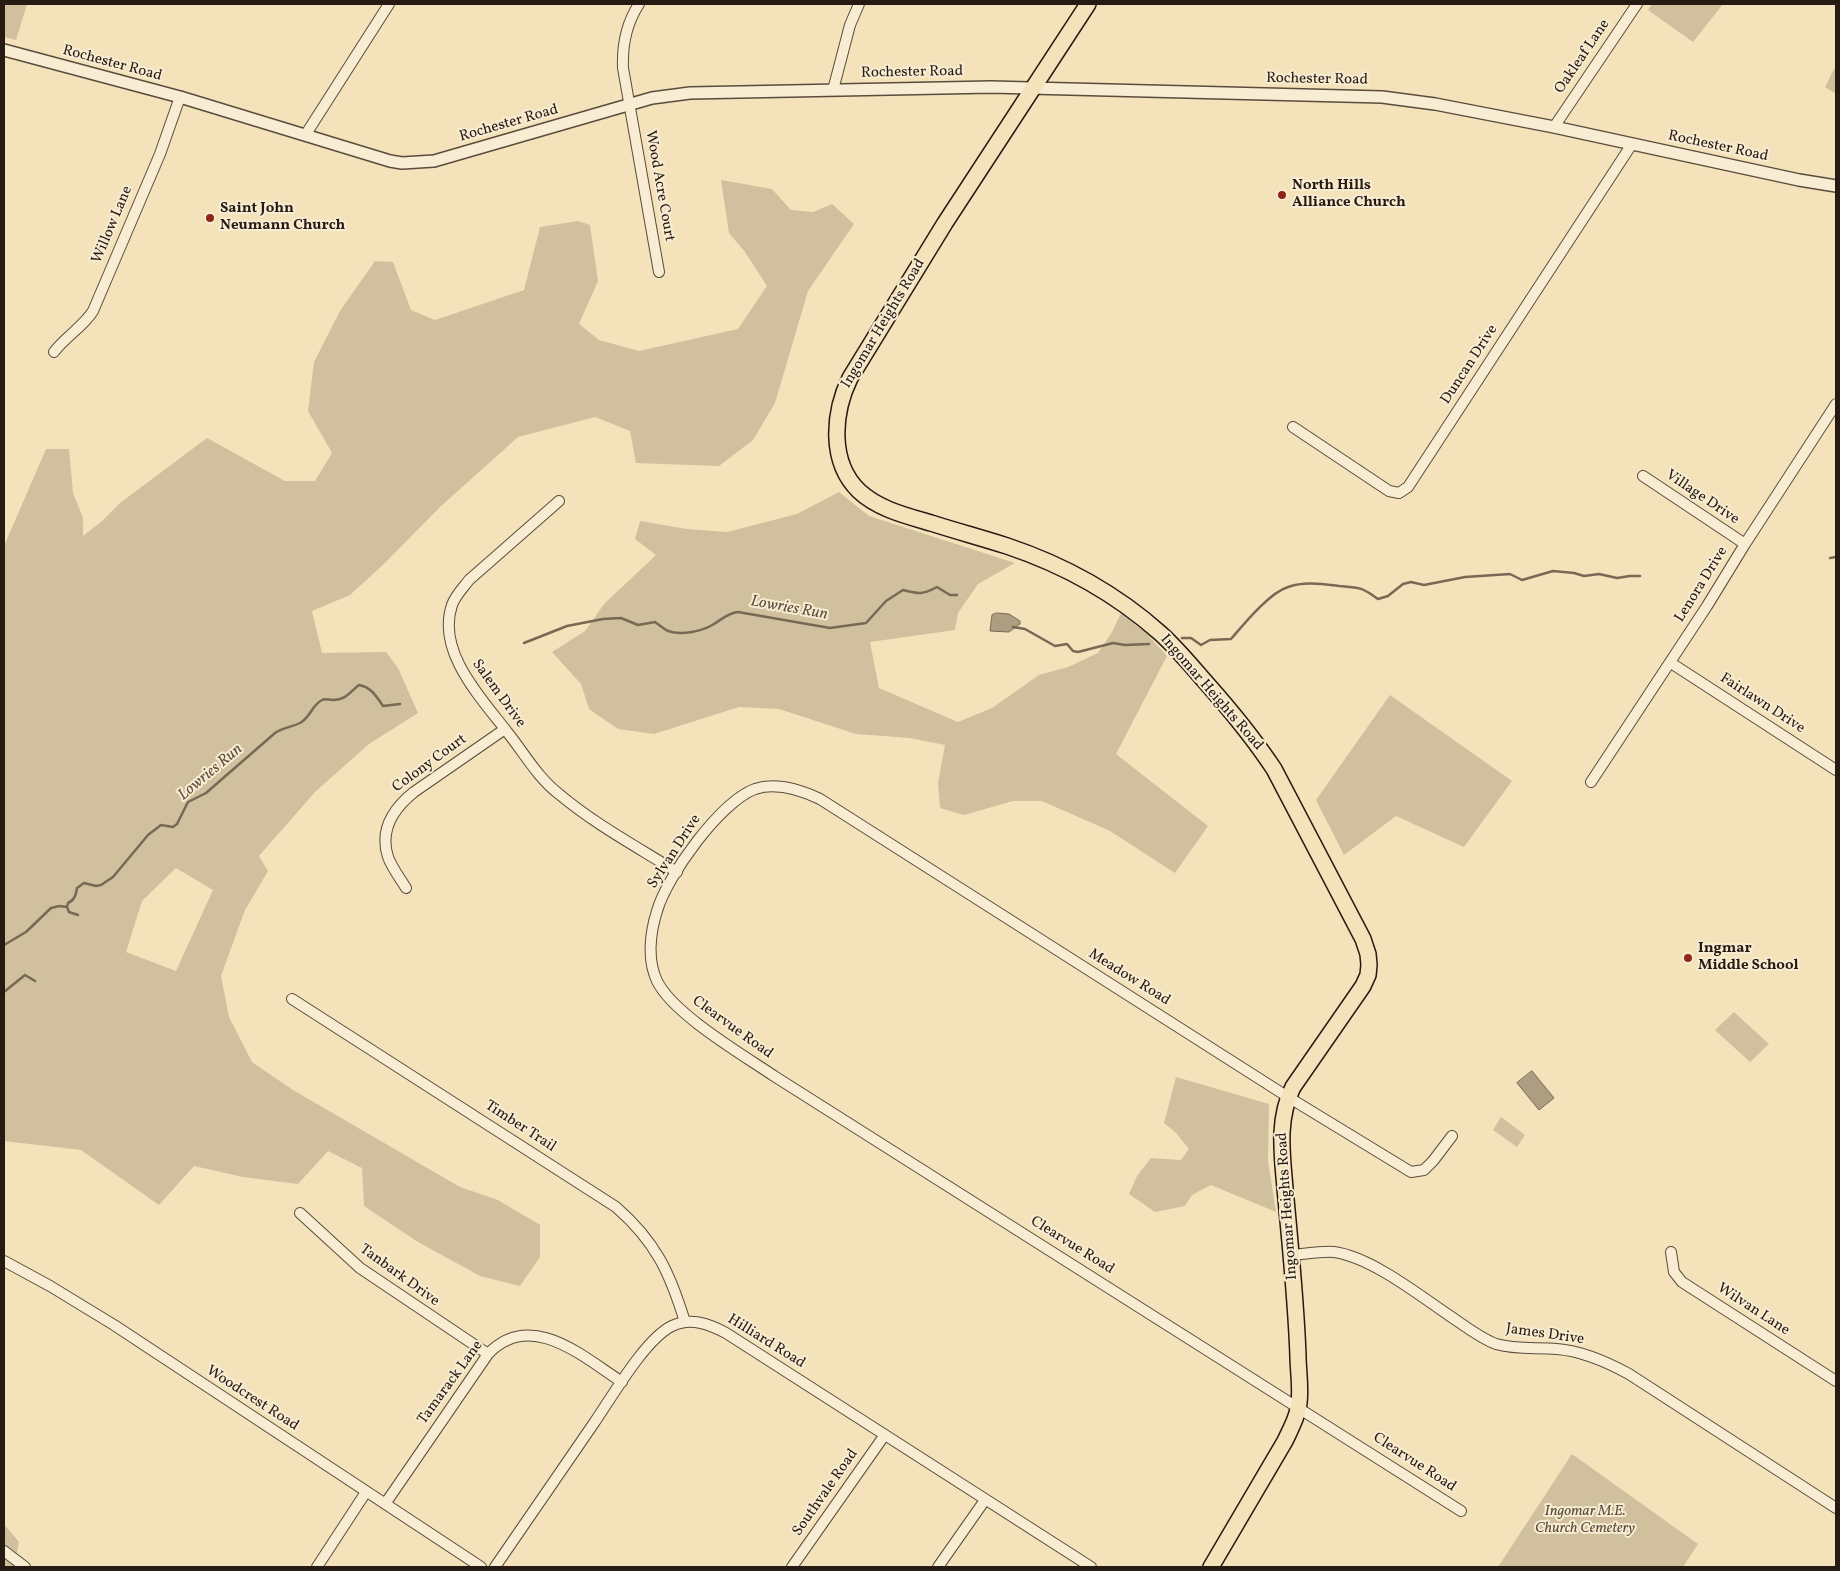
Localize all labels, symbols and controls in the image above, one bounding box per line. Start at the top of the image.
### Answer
street label: Oakleaf Lane [1552,16,1614,98]
street label: Rochester Road [60,42,164,86]
street label: Rochester Road [861,63,963,83]
street label: Rochester Road [1266,70,1368,90]
street label: Rochester Road [457,101,561,147]
street label: Rochester Road [1666,128,1770,166]
street label: Wood Acre Court [640,129,678,243]
place label: North Hills Alliance Church [1292,177,1406,212]
street label: Willow Lane [89,184,137,266]
marker: North Hills Alliance Church [1276,189,1288,201]
place label: Saint John Neumann Church [220,200,345,235]
marker: Saint John Neumann Church [204,212,216,224]
street label: Ingomar Heights Road [838,256,930,392]
street label: Duncan Drive [1438,322,1502,408]
street label: Village Drive [1662,467,1742,529]
street label: Lenora Drive [1672,544,1732,626]
water label: Lowries Run [749,593,829,625]
street label: Ingomar Heights Road [1156,631,1266,755]
street label: Salem Drive [467,656,529,732]
street label: Fairlawn Drive [1716,670,1808,738]
street label: Colony Court [389,731,471,797]
water label: Lowries Run [175,741,247,805]
street label: Sylvan Drive [644,812,706,892]
place label: Ingmar Middle School [1698,940,1798,975]
street label: Meadow Road [1085,946,1173,1010]
marker: Ingmar Middle School [1682,952,1694,964]
street label: Clearvue Road [688,993,776,1063]
street label: Timber Trail [481,1097,559,1157]
street label: Ingomar Heights Road [1274,1132,1302,1280]
street label: Clearvue Road [1027,1213,1117,1279]
street label: Tanbark Drive [356,1241,442,1311]
street label: Wilvan Lane [1713,1280,1793,1340]
street label: Hilliard Road [724,1311,808,1373]
street label: James Drive [1505,1321,1585,1349]
street label: Tamarack Lane [415,1338,487,1428]
street label: Woodcrest Road [202,1362,302,1436]
street label: Clearvue Road [1369,1429,1459,1497]
street label: Southvale Road [789,1446,863,1540]
park label: Ingomar M.E. Church Cemetery [1535,1503,1635,1538]

